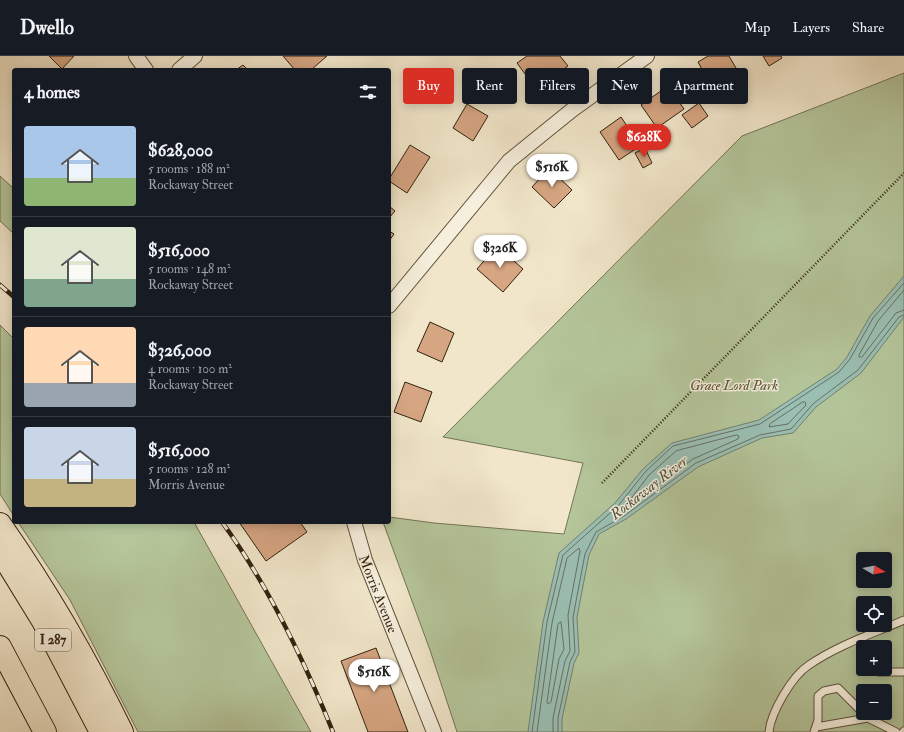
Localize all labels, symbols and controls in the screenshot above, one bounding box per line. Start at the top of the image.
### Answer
text: Dwello [20,16,74,40]
text: Map [744,19,770,36]
text: Layers [792,19,830,36]
text: Share [852,19,884,36]
chip: Buy [403,68,454,104]
chip: Rent [462,68,517,104]
chip: Filters [525,68,589,104]
chip: New [597,68,652,104]
chip: Apartment [660,68,748,104]
icon: filters [357,81,379,103]
text: 4 homes [24,82,80,103]
pin: $628K [616,124,672,158]
text: $628K [626,129,662,145]
text: $628,000 [148,140,213,161]
icon: home [56,142,104,190]
pin: $516K [524,154,580,188]
text: $516K [535,159,569,175]
text: 5 rooms · 188 m² [148,161,230,177]
text: Rockaway Street [148,177,233,193]
pin: $326K [472,235,528,269]
text: $516,000 [148,240,210,261]
text: $326K [483,240,517,256]
icon: home [56,243,104,291]
text: 5 rooms · 148 m² [148,261,231,277]
text: Rockaway Street [148,277,233,293]
text: $326,000 [148,340,212,361]
icon: home [56,343,104,391]
text: 4 rooms · 100 m² [148,361,232,377]
text: Rockaway Street [148,377,233,393]
park label: Grace Lord Park [690,377,778,394]
text: $516,000 [148,440,210,461]
icon: home [56,443,104,491]
water label: Rockaway River [606,451,693,525]
text: 5 rooms · 128 m² [148,461,230,477]
text: Morris Avenue [148,477,225,493]
street label: Morris Avenue [355,552,402,635]
north arrow [856,552,892,588]
map controls [856,552,892,720]
button: locate [856,596,892,632]
road number: I 287 [35,629,71,651]
button: + [856,640,892,676]
pin: $516K [346,659,402,693]
text: $516K [357,664,391,680]
button: − [856,684,892,720]

